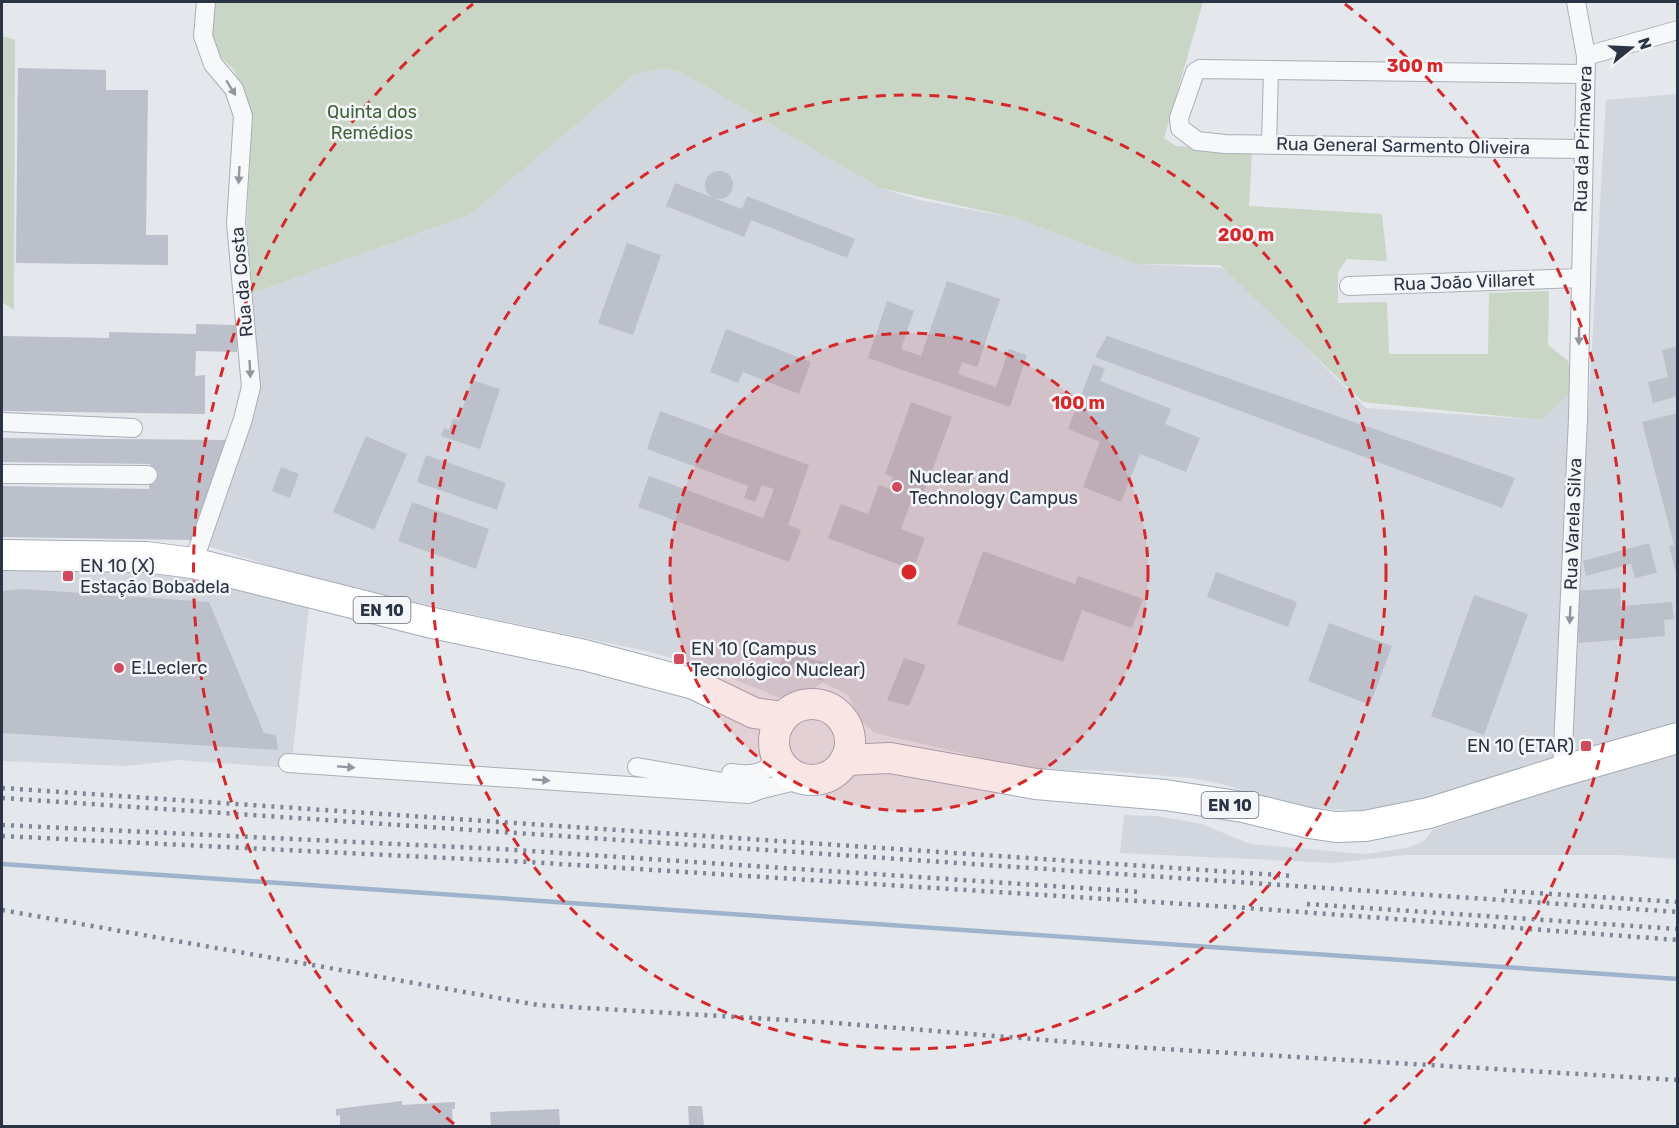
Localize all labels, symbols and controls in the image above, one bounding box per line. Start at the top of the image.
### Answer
north arrow [1601,18,1661,78]
text: N [1634,35,1656,52]
text: 300 m [1387,55,1443,77]
street label: Rua da Primavera [1569,65,1597,213]
one-way arrow [225,80,236,97]
park label: Quinta dos Remédios [327,101,417,144]
street label: Rua General Sarmento Oliveira [1276,133,1530,159]
one-way arrow [234,165,243,184]
text: 200 m [1218,224,1274,246]
street label: Rua da Costa [226,226,258,338]
street label: Rua João Villaret [1393,269,1535,295]
one-way arrow [1574,327,1583,346]
one-way arrow [246,359,255,378]
text: 100 m [1051,392,1105,414]
street label: Rua Varela Silva [1560,458,1586,590]
place label: Nuclear and Technology Campus [909,466,1078,509]
marker: Nuclear and Technology Campus [890,480,904,494]
place label: EN 10 (X) Estação Bobadela [80,555,230,598]
centre of rings [899,562,919,582]
marker: EN 10 (X) Estação Bobadela [61,569,75,583]
road number: EN 10 [354,597,410,623]
one-way arrow [1565,605,1574,624]
place label: EN 10 (Campus Tecnológico Nuclear) [691,638,865,681]
marker: EN 10 (Campus Tecnológico Nuclear) [672,652,686,666]
place label: E.Leclerc [131,657,207,679]
marker: E.Leclerc [112,661,126,675]
place label: EN 10 (ETAR) [1467,735,1574,757]
marker: EN 10 (ETAR) [1579,739,1593,753]
one-way arrow [337,762,356,772]
one-way arrow [531,776,550,785]
road number: EN 10 [1202,792,1258,818]

